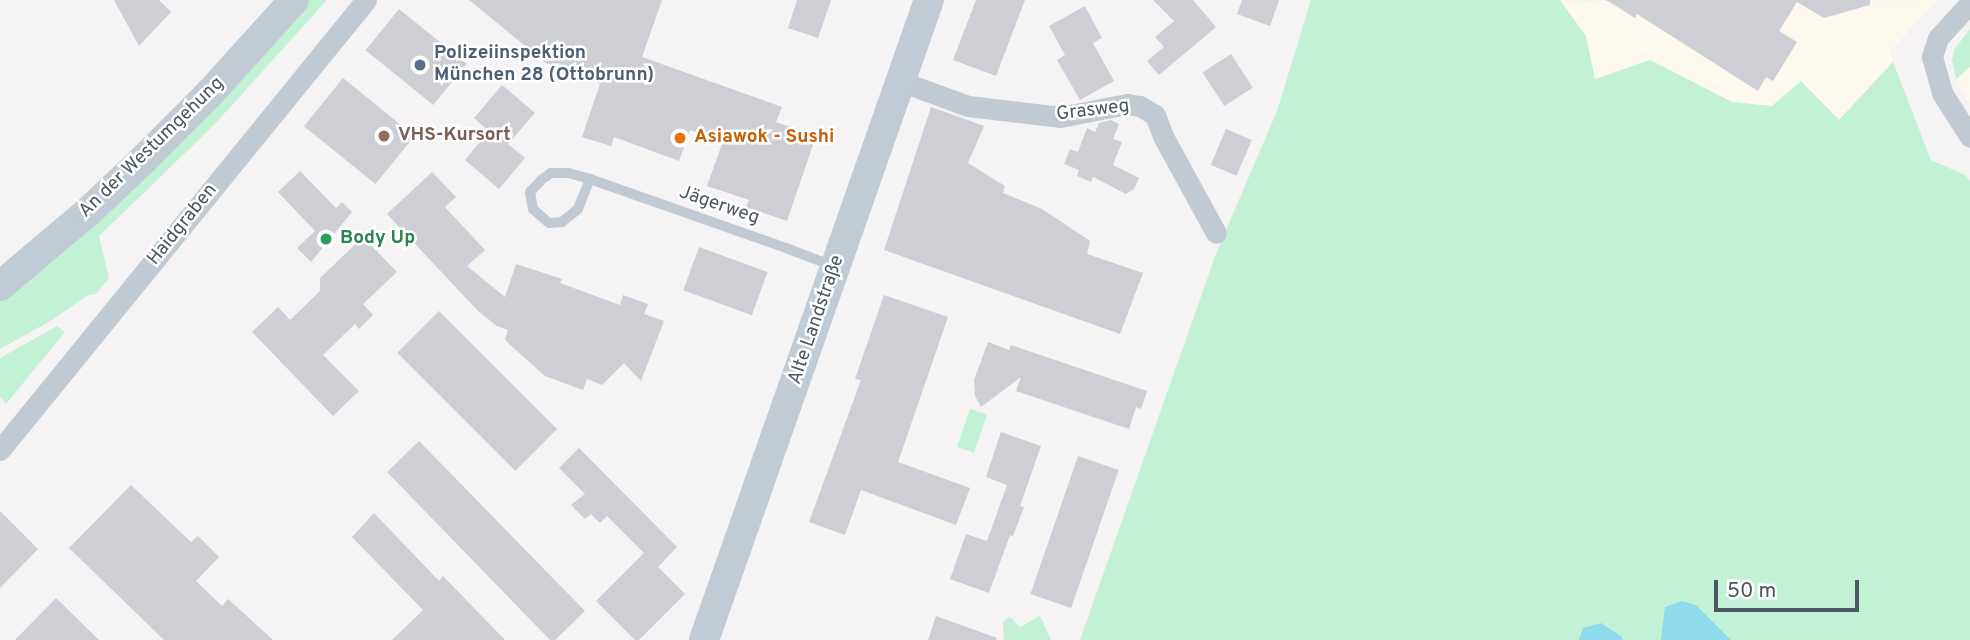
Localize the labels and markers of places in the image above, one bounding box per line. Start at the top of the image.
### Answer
place label: Polizeiinspektion München 28 (Ottobrunn) [434,43,654,87]
marker: Polizeiinspektion München 28 (Ottobrunn) [412,57,428,73]
place label: VHS-Kursort [398,125,511,147]
place label: Asiawok - Sushi [694,127,834,149]
marker: VHS-Kursort [376,128,392,144]
marker: Asiawok - Sushi [672,130,688,146]
place label: Body Up [340,228,415,250]
marker: Body Up [318,231,334,247]

